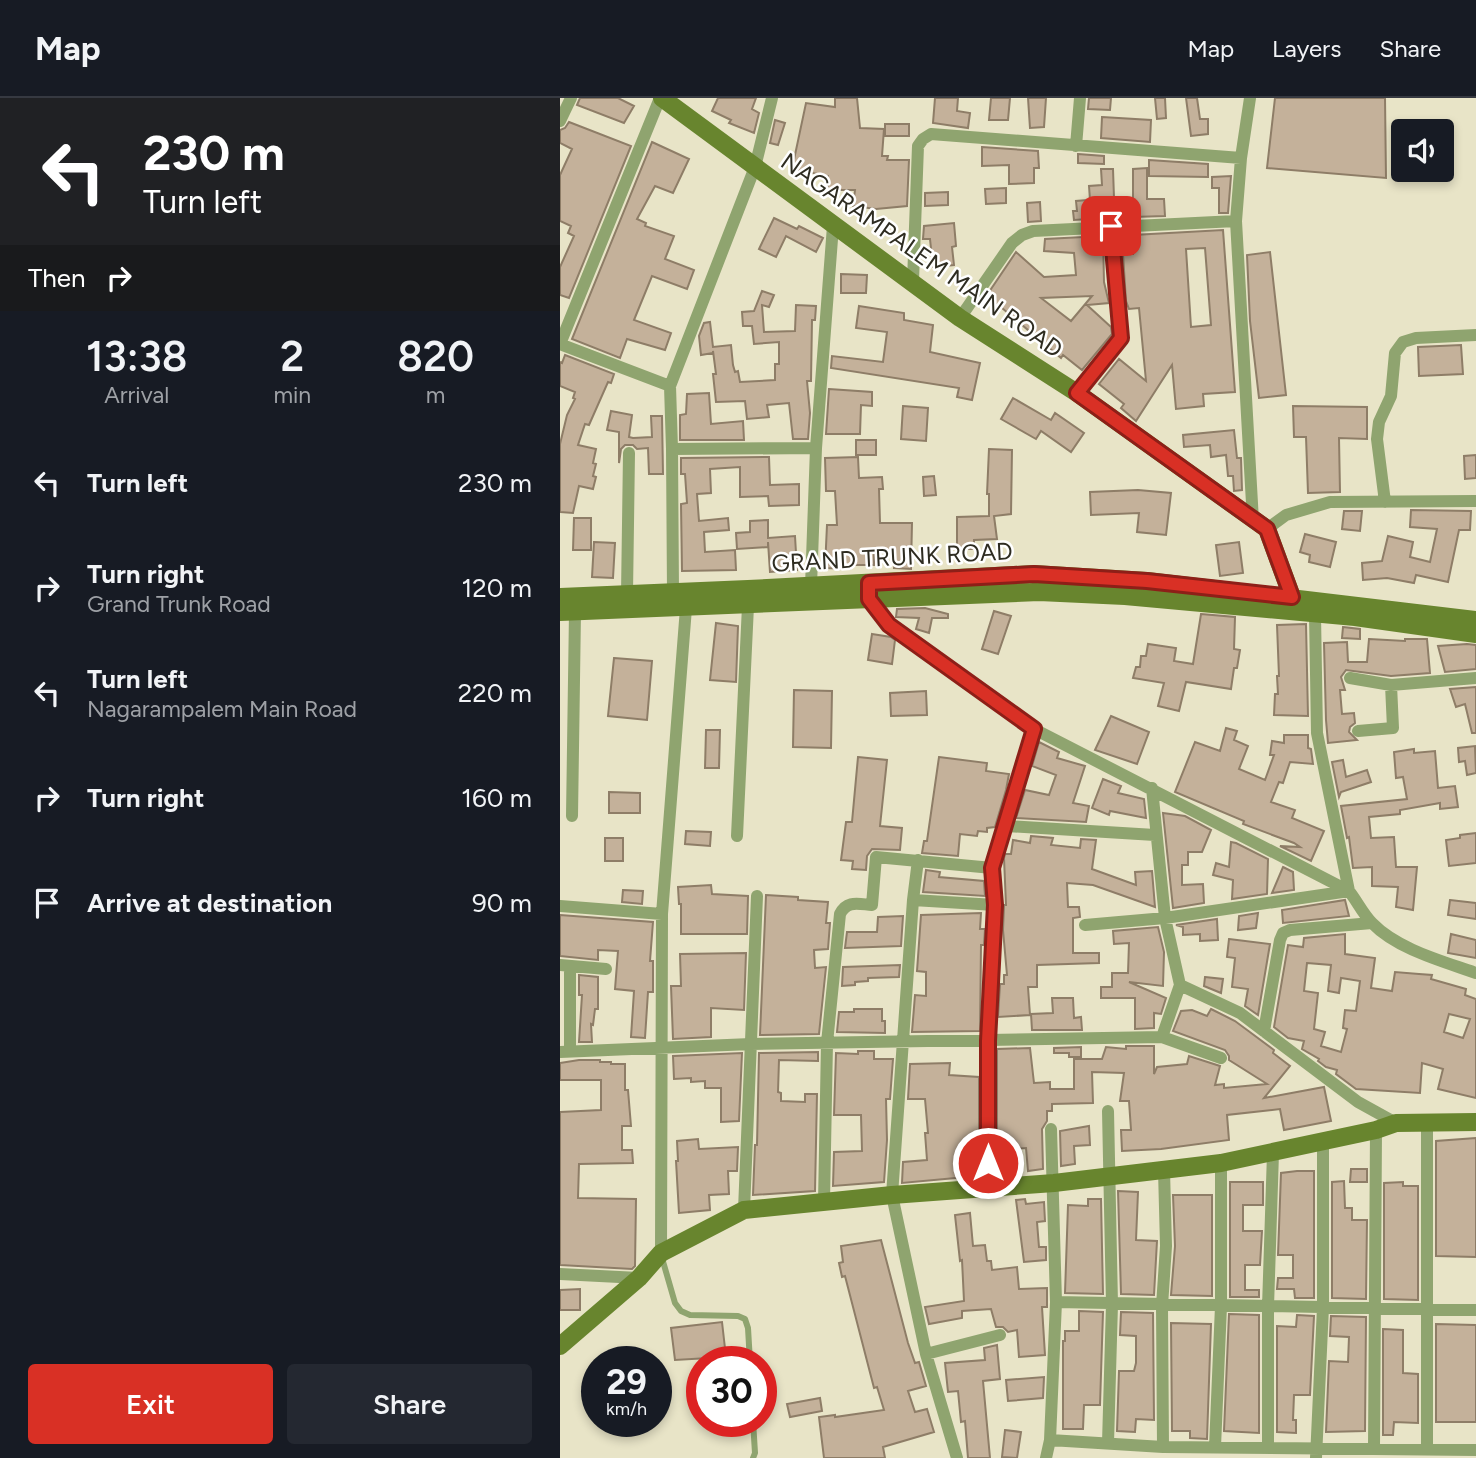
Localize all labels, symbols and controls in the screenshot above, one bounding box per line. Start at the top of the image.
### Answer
text: Map [35,29,101,68]
text: Map [1187,34,1234,63]
text: Layers [1272,34,1341,63]
text: Share [1379,34,1441,63]
map controls [1391,119,1454,182]
button: sound [1391,119,1454,182]
text: 230 m [143,123,285,182]
icon: left [28,126,119,217]
street label: NAGARAMPALEM MAIN ROAD [776,146,1068,364]
text: Turn left [143,183,262,221]
pin [1081,196,1141,256]
icon: arrive [1092,207,1130,245]
icon: right [100,259,138,297]
text: Then [28,262,86,294]
text: 13:38 [86,331,187,382]
text: 2 [280,331,304,382]
text: 820 [397,331,474,382]
text: Arrival [104,381,169,409]
text: min [273,381,311,409]
text: m [426,381,445,409]
icon: left [28,464,66,502]
text: Turn left [87,467,188,499]
text: 230 m [458,467,532,499]
street label: GRAND TRUNK ROAD [771,536,1013,578]
text: Turn right [87,558,204,590]
icon: right [28,569,66,607]
text: 120 m [462,572,532,604]
text: Grand Trunk Road [87,590,271,618]
text: Turn left [87,663,188,695]
icon: left [28,674,66,712]
text: 220 m [458,677,532,709]
text: Nagarampalem Main Road [87,695,357,723]
icon: right [28,779,66,817]
text: Turn right [87,782,204,814]
text: 160 m [461,782,532,814]
icon: arrive [28,884,66,922]
text: Arrive at destination [87,887,332,919]
text: 90 m [472,887,532,919]
position arrow [951,1126,1025,1200]
speed limit sign: 30 [686,1346,777,1437]
text: 29 [606,1361,647,1403]
button: Exit [28,1364,273,1444]
button: Share [287,1364,532,1444]
text: km/h [606,1398,647,1420]

